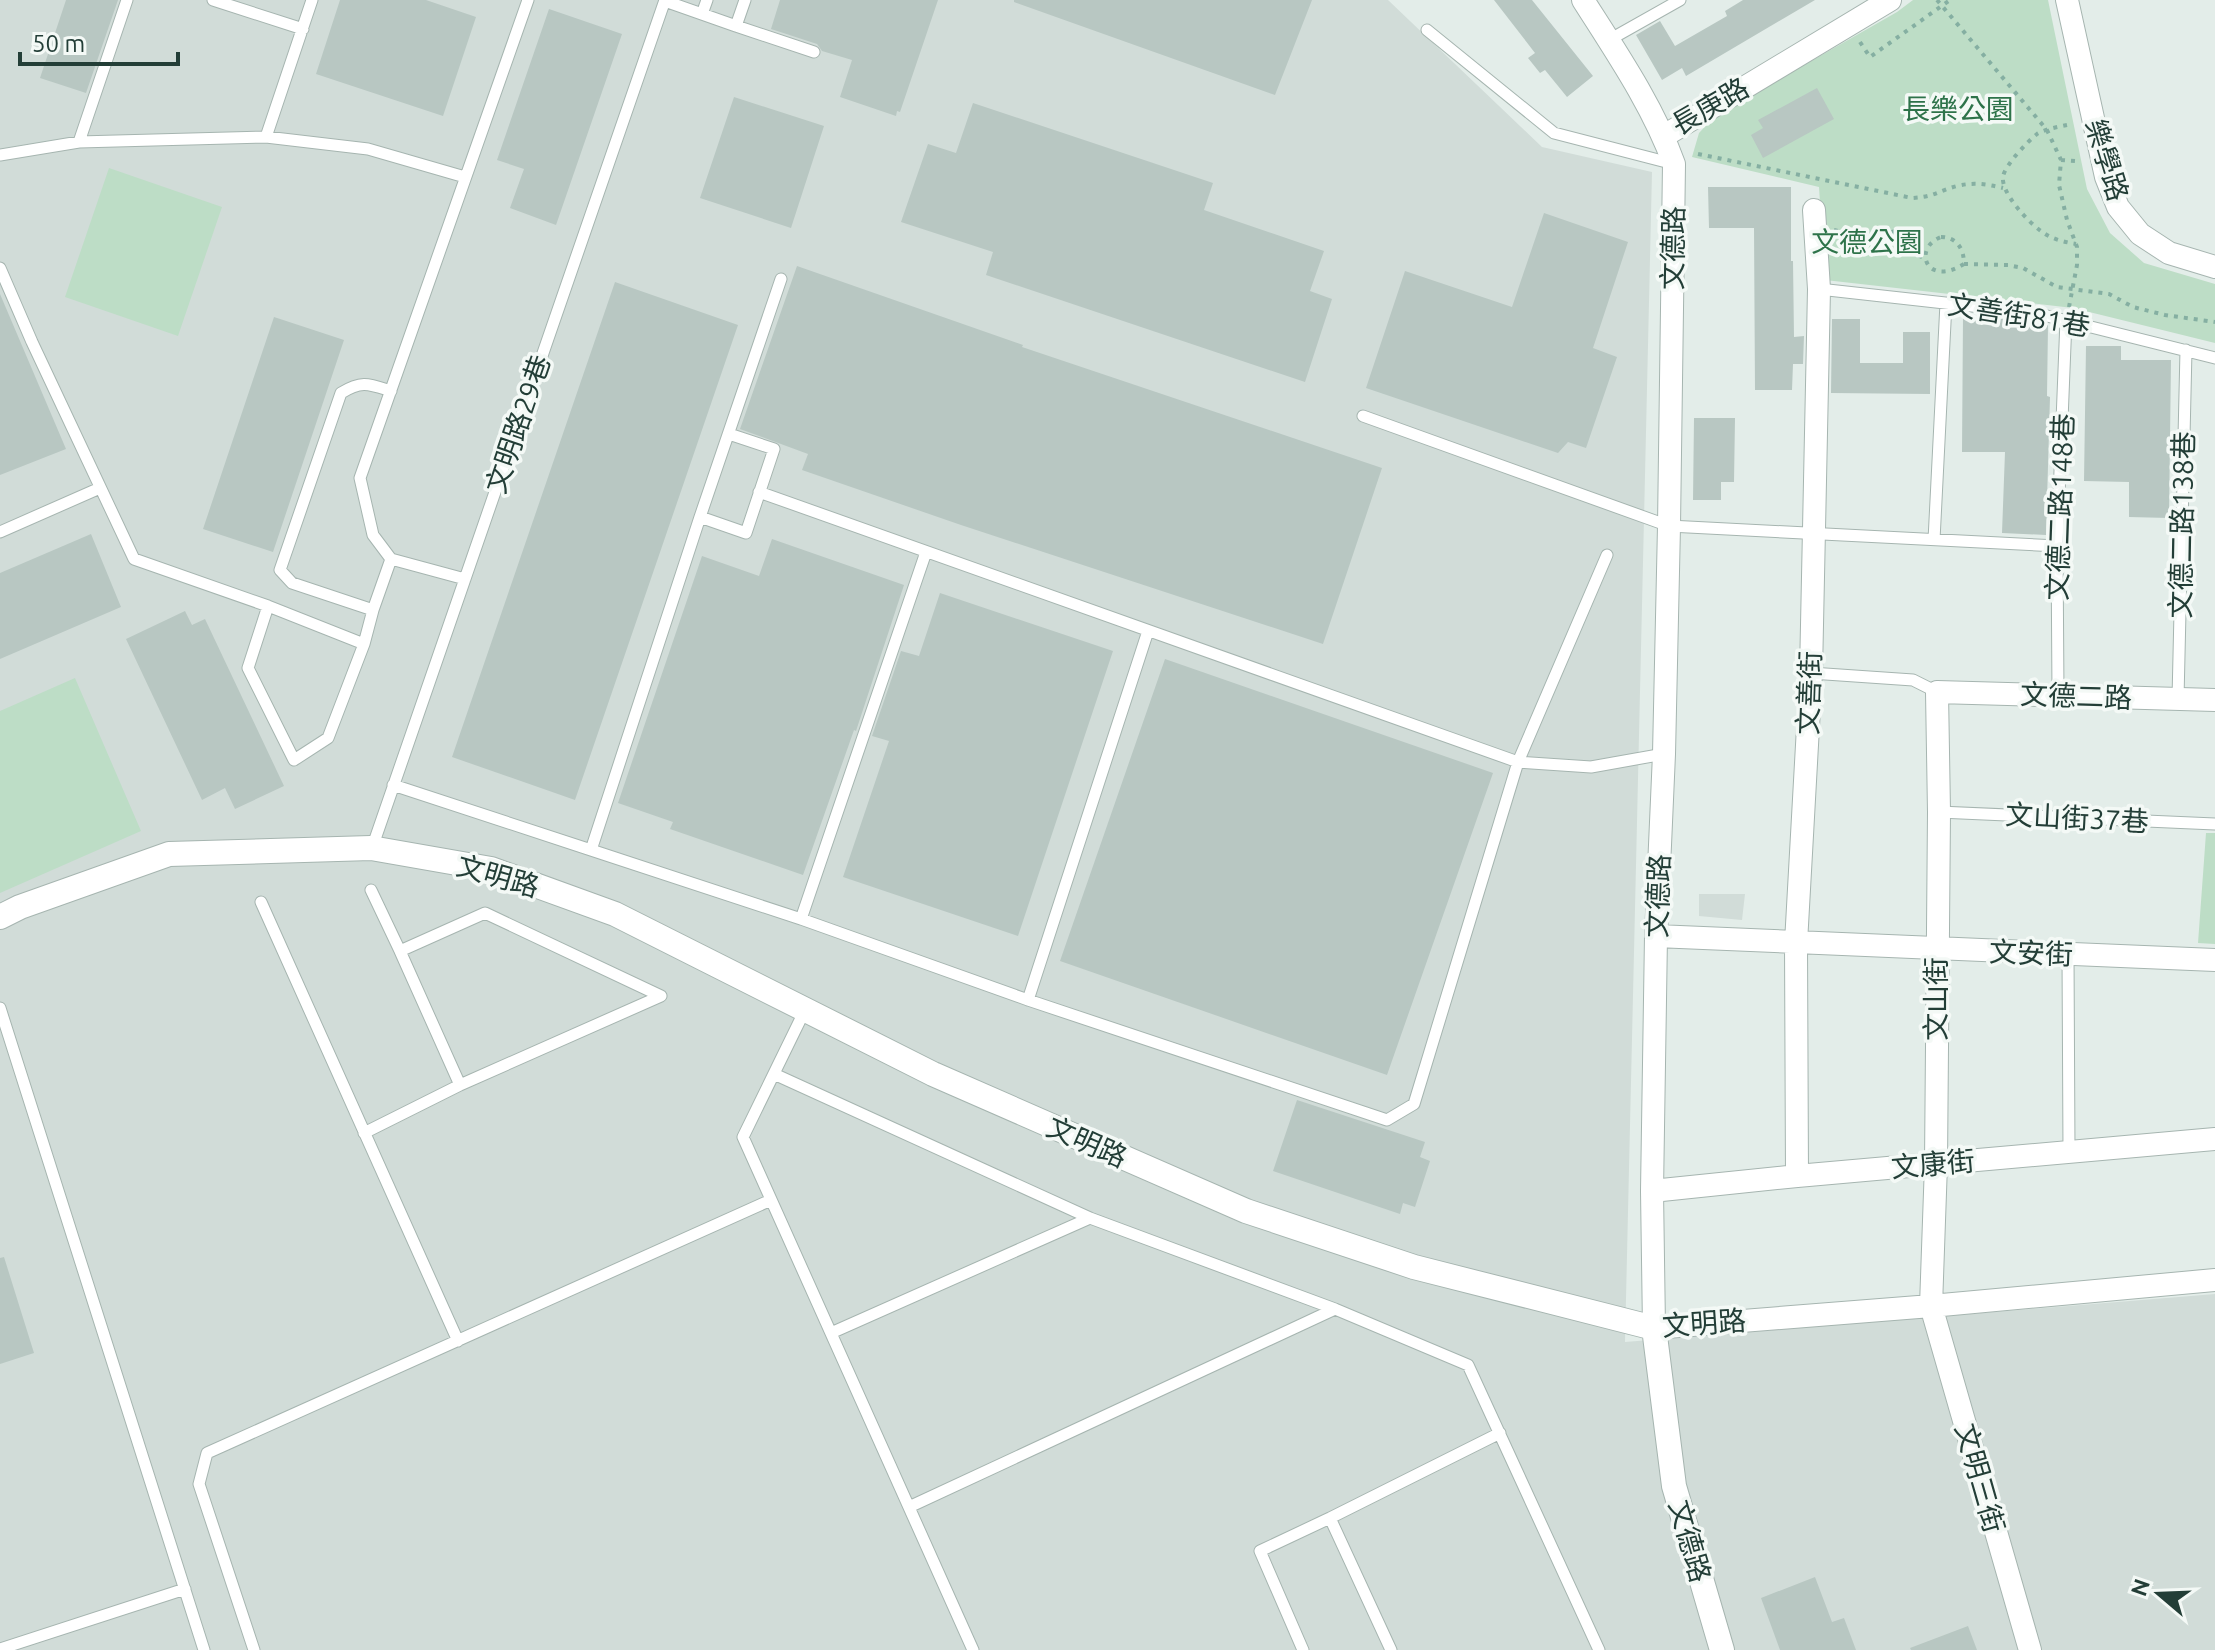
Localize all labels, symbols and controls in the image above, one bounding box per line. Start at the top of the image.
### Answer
scale bar [20,16,178,66]
text: 50 m [32,30,85,57]
street label: 長庚路 [1666,71,1754,140]
park label: 長樂公園 [1902,93,2014,124]
street label: 樂學路 [2080,115,2135,205]
street label: 文德路 [1656,206,1689,290]
park label: 文德公園 [1811,226,1923,257]
street label: 文善街81巷 [1946,288,2092,341]
street label: 文明路29巷 [479,351,556,497]
street label: 文德二路148巷 [2041,413,2078,601]
street label: 文德二路138巷 [2164,431,2199,619]
street label: 文善街 [1792,650,1825,736]
street label: 文德二路 [2020,678,2133,713]
street label: 文山街37巷 [2005,798,2150,837]
street label: 文明路 [453,849,543,902]
street label: 文德路 [1641,853,1674,939]
street label: 文安街 [1988,936,2074,969]
street label: 文山街 [1920,957,1951,1041]
street label: 文明路 [1043,1110,1132,1173]
street label: 文康街 [1890,1144,1976,1183]
street label: 文明路 [1661,1304,1747,1341]
street label: 文明三街 [1950,1420,2011,1536]
street label: 文德路 [1664,1496,1717,1586]
north arrow [2119,1554,2199,1634]
text: N [2125,1575,2154,1599]

